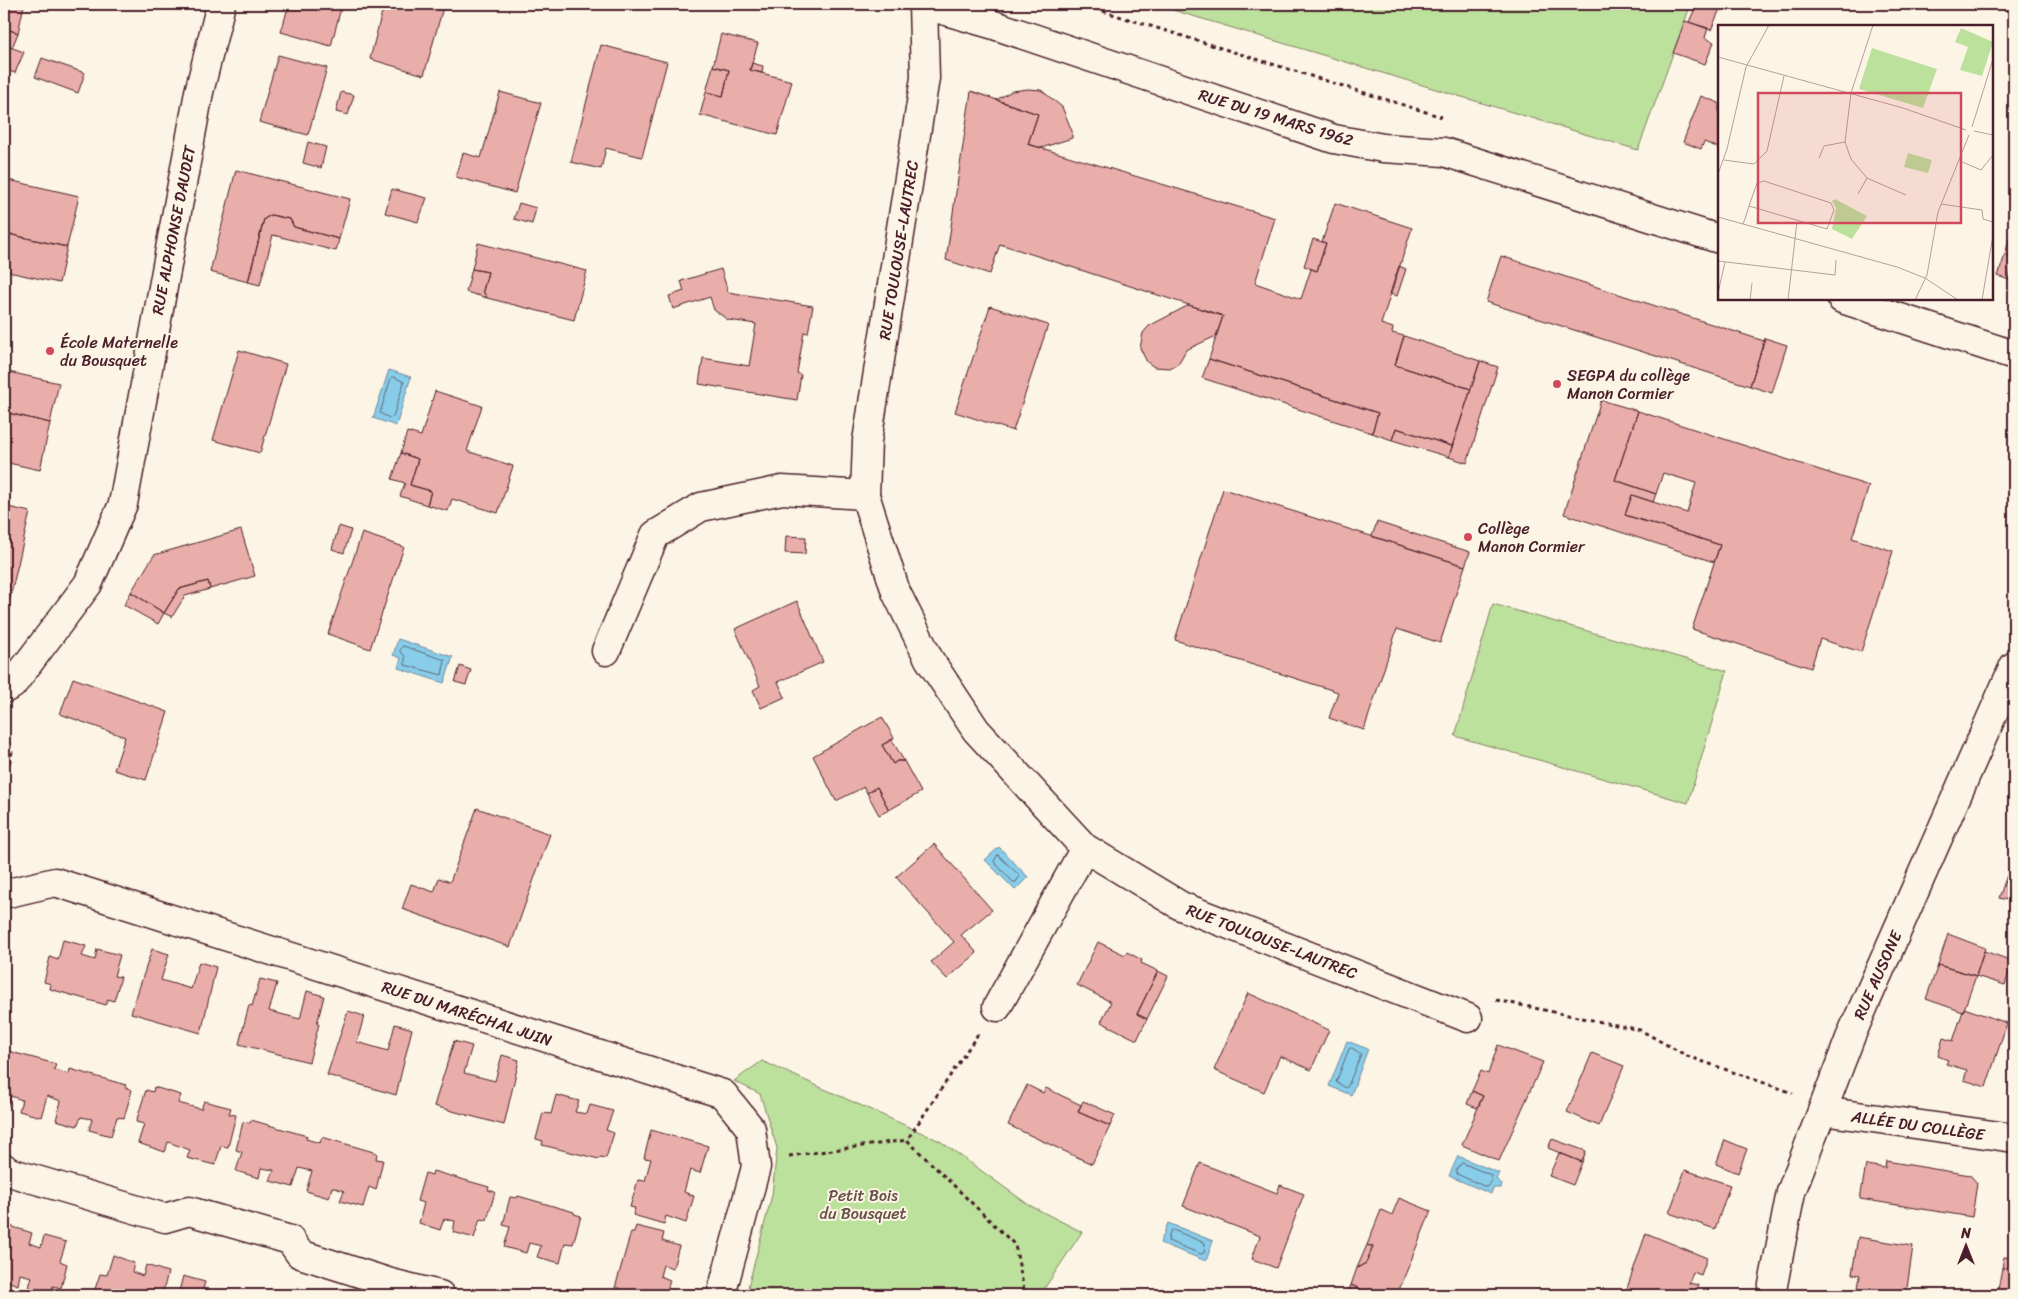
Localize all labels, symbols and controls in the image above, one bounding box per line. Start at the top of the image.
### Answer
inset map [1718,25,1993,300]
street label: RUE DU 19 MARS 1962 [1195,80,1357,155]
street label: RUE ALPHONSE DAUDET [143,142,204,317]
street label: RUE TOULOUSE-LAUTREC [870,158,927,342]
place label: École Maternelle du Bousquet [60,328,178,375]
marker: École Maternelle du Bousquet [44,345,56,357]
place label: SEGPA du collège Manon Cormier [1567,361,1690,408]
marker: SEGPA du collège Manon Cormier [1551,378,1563,390]
place label: Collège Manon Cormier [1478,514,1586,561]
marker: Collège Manon Cormier [1462,531,1474,543]
street label: RUE TOULOUSE-LAUTREC [1182,895,1362,988]
street label: RUE AUSONE [1845,925,1910,1024]
street label: RUE DU MARÉCHAL JUIN [378,972,556,1055]
street label: ALLÉE DU COLLÈGE [1849,1102,1987,1149]
park label: Petit Bois du Bousquet [820,1181,906,1228]
text: N [1960,1221,1971,1246]
north arrow [1940,1222,1990,1272]

